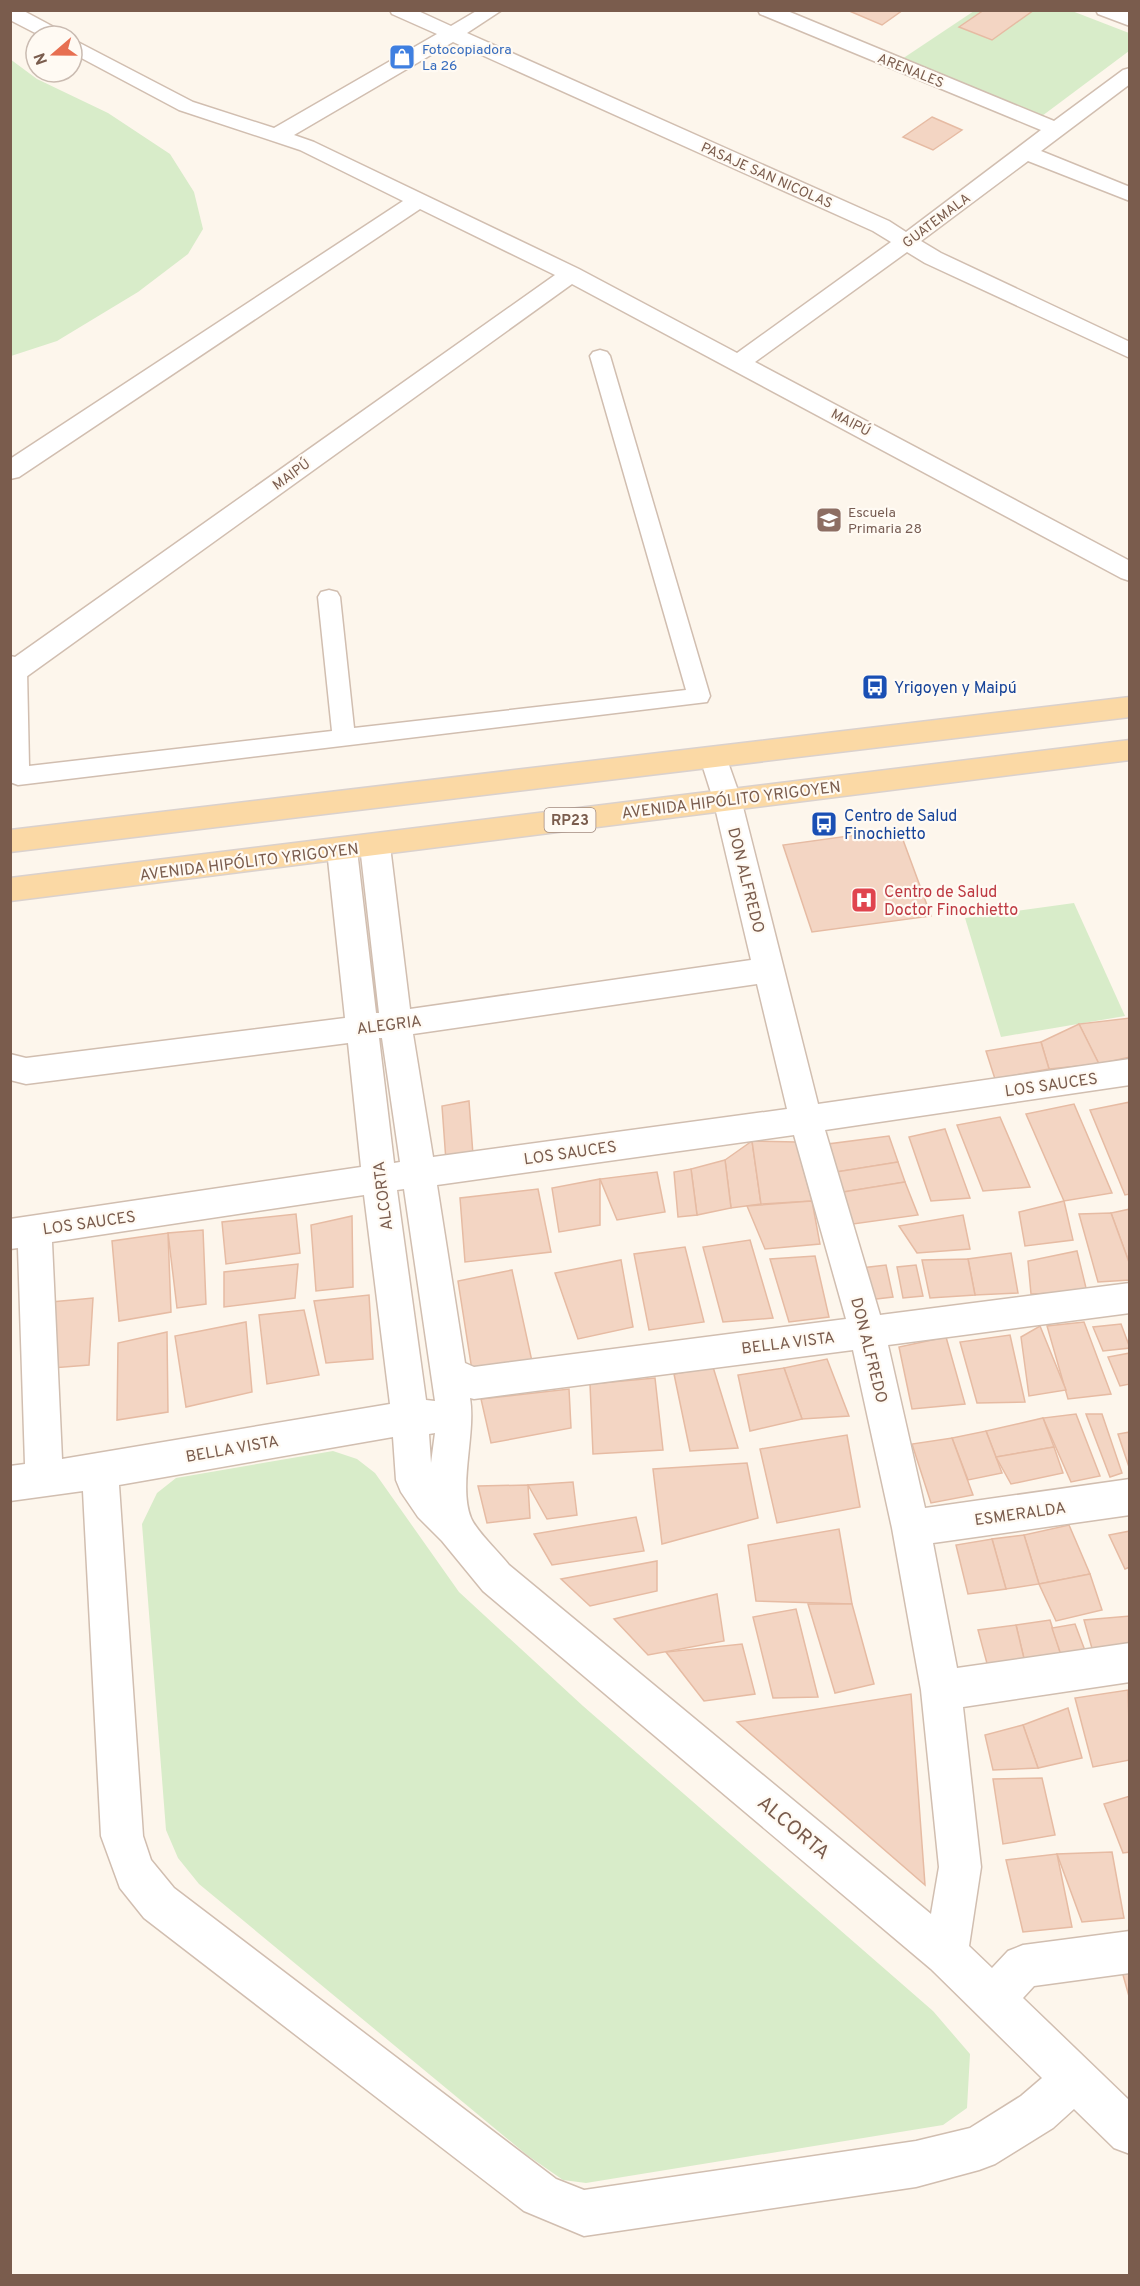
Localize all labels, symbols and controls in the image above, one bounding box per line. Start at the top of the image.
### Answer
north arrow [24,24,84,84]
shop icon: Fotocopiadora La 26 [387,42,417,72]
place label: Fotocopiadora La 26 [422,42,512,75]
text: N [30,50,53,67]
street label: ARENALES [875,50,946,92]
street label: PASAJE SAN NICOLAS [698,140,835,213]
street label: GUATEMALA [900,190,974,252]
street label: MAIPÚ [828,405,874,441]
street label: MAIPÚ [269,455,314,495]
school or university icon: Escuela Primaria 28 [814,505,844,535]
place label: Escuela Primaria 28 [848,505,922,538]
bus stop icon: Yrigoyen y Maipú [860,672,890,702]
place label: Yrigoyen y Maipú [894,679,1017,699]
street label: AVENIDA HIPÓLITO YRIGOYEN [620,776,842,824]
place label: Centro de Salud Finochietto [844,807,957,845]
road number: RP23 [544,808,596,832]
bus stop icon: Centro de Salud Finochietto [809,809,839,839]
street label: DON ALFREDO [722,826,768,935]
street label: AVENIDA HIPÓLITO YRIGOYEN [138,838,360,886]
place label: Centro de Salud Doctor Finochietto [884,883,1018,921]
hospital icon: Centro de Salud Doctor Finochietto [849,885,879,915]
street label: ALEGRIA [356,1012,423,1040]
street label: LOS SAUCES [1004,1070,1099,1102]
street label: LOS SAUCES [523,1138,618,1170]
street label: ALCORTA [370,1160,398,1232]
street label: LOS SAUCES [42,1208,137,1240]
street label: DON ALFREDO [845,1296,891,1405]
street label: BELLA VISTA [740,1328,836,1360]
street label: BELLA VISTA [184,1432,280,1468]
street label: ESMERALDA [973,1499,1067,1531]
street label: ALCORTA [751,1791,834,1866]

